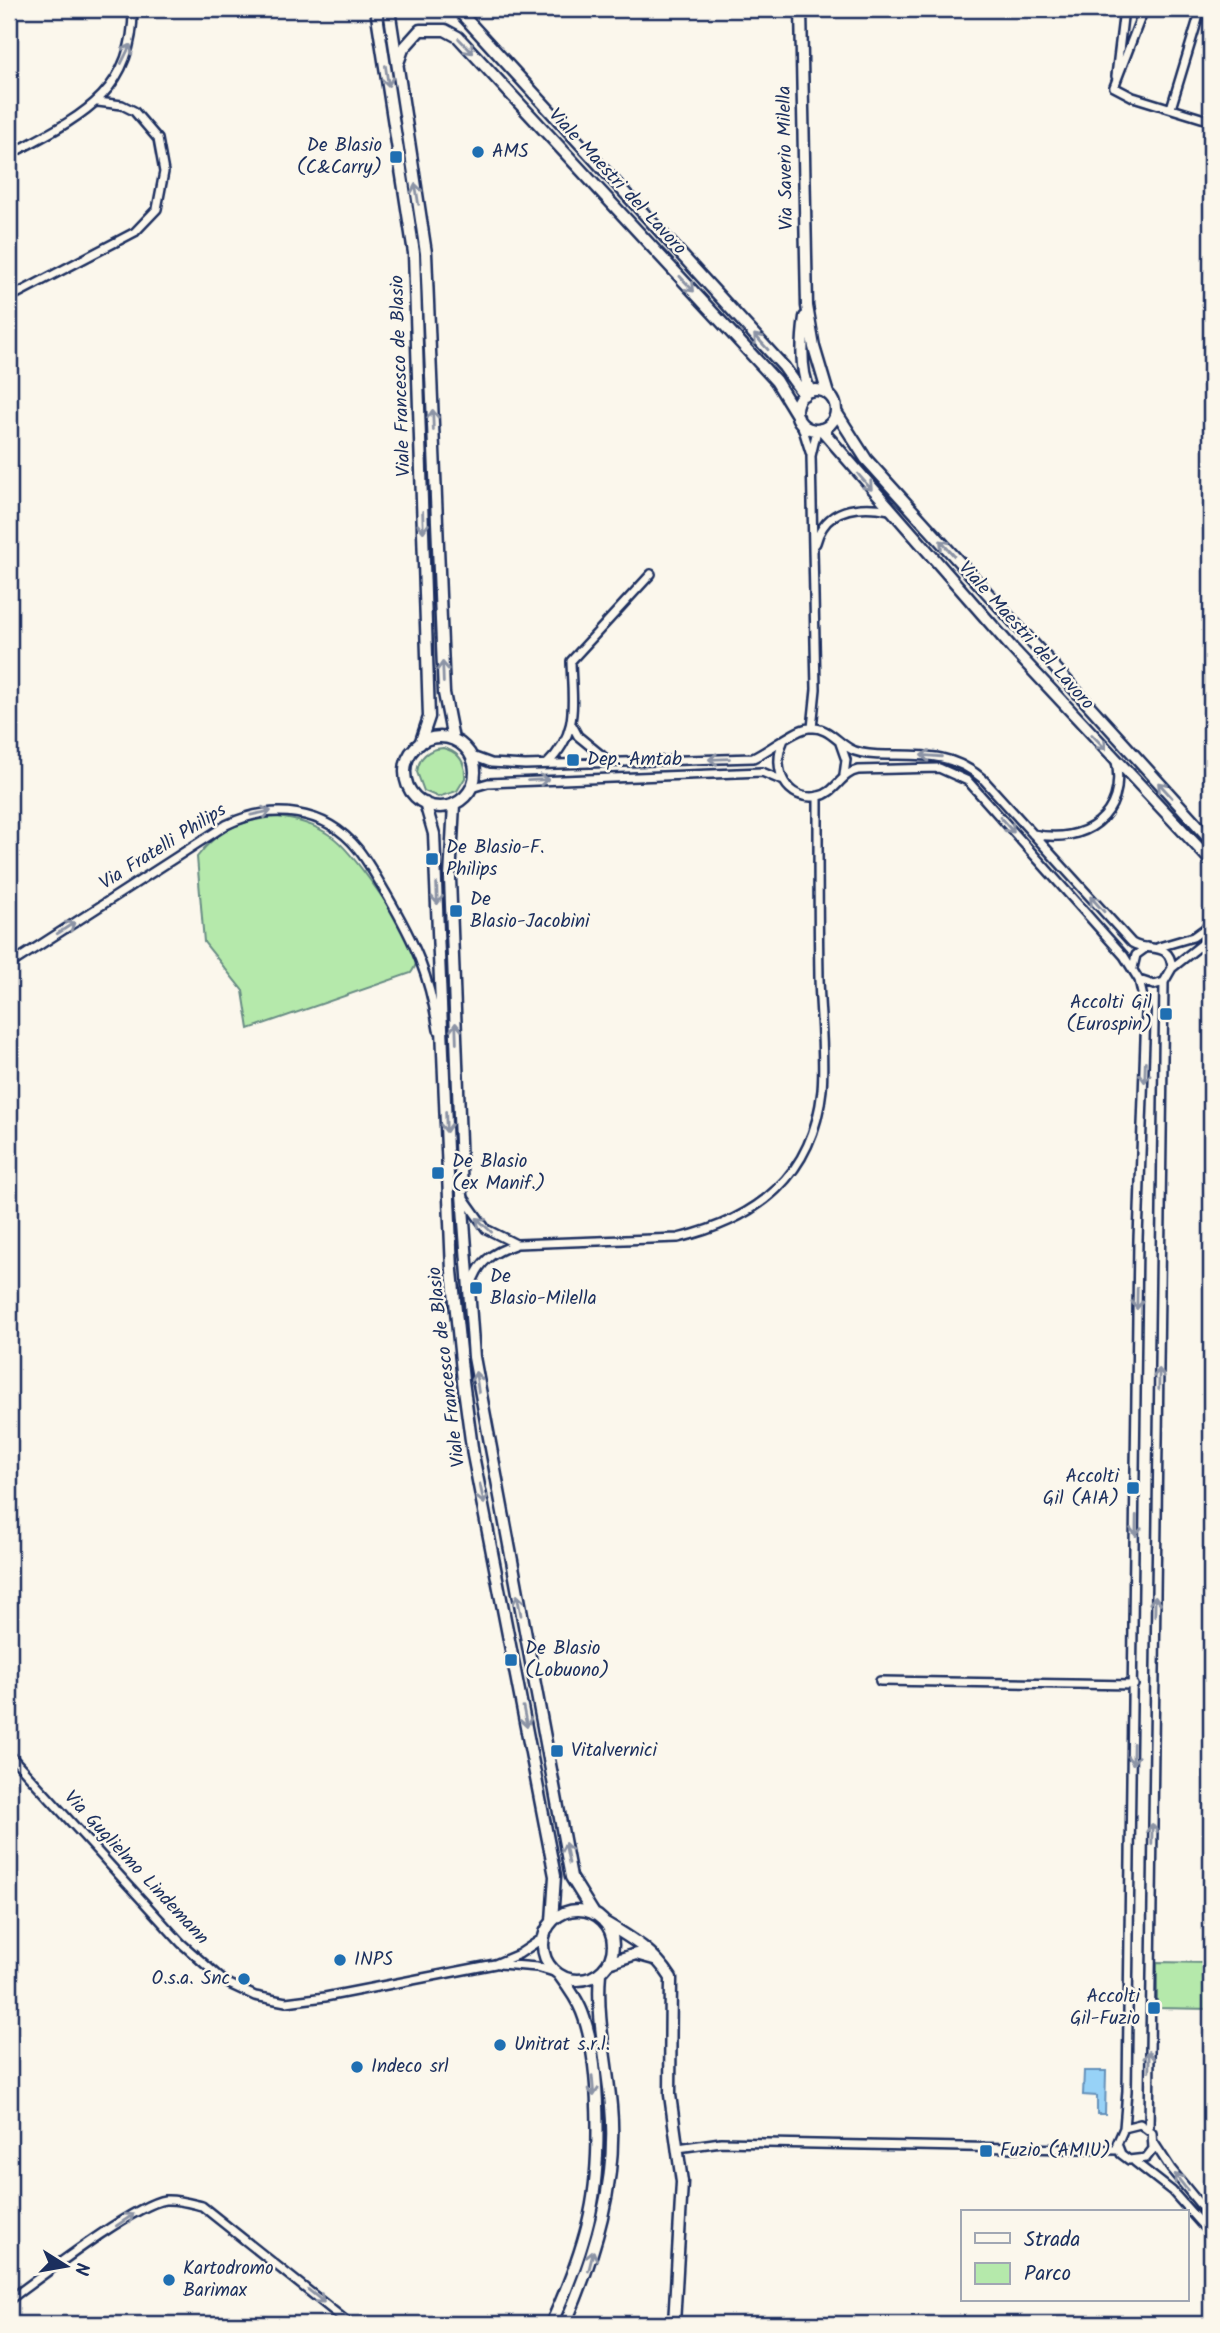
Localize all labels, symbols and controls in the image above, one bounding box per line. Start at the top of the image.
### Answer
one-way arrow [457,36,474,54]
one-way arrow [120,44,134,65]
one-way arrow [381,64,394,87]
street label: Via Saverio Milella [770,85,802,231]
street label: Viale Maestri del Lavoro [541,102,693,262]
place label: De Blasio (C&Carry) [297,131,382,183]
place label: AMS [492,137,529,167]
marker: AMS [470,144,486,160]
marker: De Blasio (C&Carry) [388,149,404,165]
one-way arrow [410,183,423,205]
street label: Viale Francesco de Blasio [382,275,420,477]
one-way arrow [679,275,696,292]
one-way arrow [752,334,769,351]
one-way arrow [427,409,440,432]
one-way arrow [856,472,872,490]
one-way arrow [417,510,430,533]
one-way arrow [939,539,955,557]
street label: Viale Maestri del Lavoro [951,555,1101,717]
one-way arrow [437,661,450,684]
one-way arrow [1090,733,1107,750]
place label: Dep. Amtab [587,745,682,775]
one-way arrow [920,749,943,762]
marker: Dep. Amtab [565,752,581,768]
one-way arrow [708,753,731,766]
one-way arrow [527,774,550,787]
one-way arrow [1158,781,1174,799]
street label: Via Fratelli Philips [94,796,232,898]
one-way arrow [249,805,272,819]
one-way arrow [999,816,1015,834]
place label: De Blasio-F. Philips [446,833,544,885]
marker: De Blasio-F. Philips [424,851,440,867]
one-way arrow [430,883,443,906]
place label: De Blasio-Jacobini [470,885,591,937]
one-way arrow [1089,895,1105,913]
marker: De Blasio-Jacobini [448,903,464,919]
one-way arrow [56,920,75,935]
place label: Accolti Gil (Eurospin) [1066,988,1152,1040]
marker: Accolti Gil (Eurospin) [1158,1006,1174,1022]
one-way arrow [449,1021,463,1044]
one-way arrow [1138,1060,1151,1083]
one-way arrow [439,1110,453,1133]
place label: De Blasio (ex Manif.) [452,1147,545,1199]
marker: De Blasio (ex Manif.) [430,1165,446,1181]
one-way arrow [475,1217,493,1233]
place label: De Blasio-Milella [490,1262,597,1314]
street label: Viale Francesco de Blasio [420,1265,474,1469]
marker: De Blasio-Milella [468,1280,484,1296]
one-way arrow [1131,1287,1144,1310]
one-way arrow [1152,1368,1165,1391]
one-way arrow [470,1371,483,1394]
place label: Accolti Gil (AIA) [1043,1462,1120,1514]
marker: Accolti Gil (AIA) [1125,1480,1141,1496]
one-way arrow [475,1482,489,1505]
one-way arrow [1130,1515,1143,1538]
one-way arrow [511,1594,525,1617]
one-way arrow [1149,1595,1162,1618]
place label: De Blasio (Lobuono) [525,1634,609,1686]
marker: De Blasio (Lobuono) [503,1652,519,1668]
one-way arrow [518,1705,532,1728]
place label: Vitalvernici [571,1736,659,1766]
one-way arrow [1126,1742,1140,1765]
marker: Vitalvernici [549,1743,565,1759]
street label: Via Guglielmo Lindemann [56,1784,216,1952]
one-way arrow [1146,1823,1159,1846]
one-way arrow [559,1842,573,1865]
place label: INPS [354,1945,393,1975]
marker: INPS [332,1952,348,1968]
place label: O.s.a. Snc [152,1964,230,1994]
marker: O.s.a. Snc [236,1971,252,1987]
place label: Accolti Gil-Fuzio [1070,1982,1141,2034]
marker: Accolti Gil-Fuzio [1146,2000,1162,2016]
place label: Unitrat s.r.l. [514,2030,610,2060]
marker: Unitrat s.r.l. [492,2037,508,2053]
one-way arrow [1142,2050,1156,2073]
place label: Indeco srl [371,2052,449,2082]
marker: Indeco srl [349,2059,365,2075]
one-way arrow [587,2074,600,2097]
place label: Fuzio (AMIU) [1000,2136,1111,2166]
marker: Fuzio (AMIU) [978,2143,994,2159]
one-way arrow [1173,2173,1188,2191]
legend [961,2210,1188,2302]
one-way arrow [115,2213,135,2227]
text: Strada [1024,2224,1080,2257]
north arrow [32,2232,102,2302]
one-way arrow [585,2250,598,2273]
place label: Kartodromo Barimax [183,2254,274,2306]
text: Parco [1024,2258,1071,2291]
text: N [65,2260,97,2278]
marker: Kartodromo Barimax [161,2272,177,2288]
one-way arrow [306,2289,324,2304]

